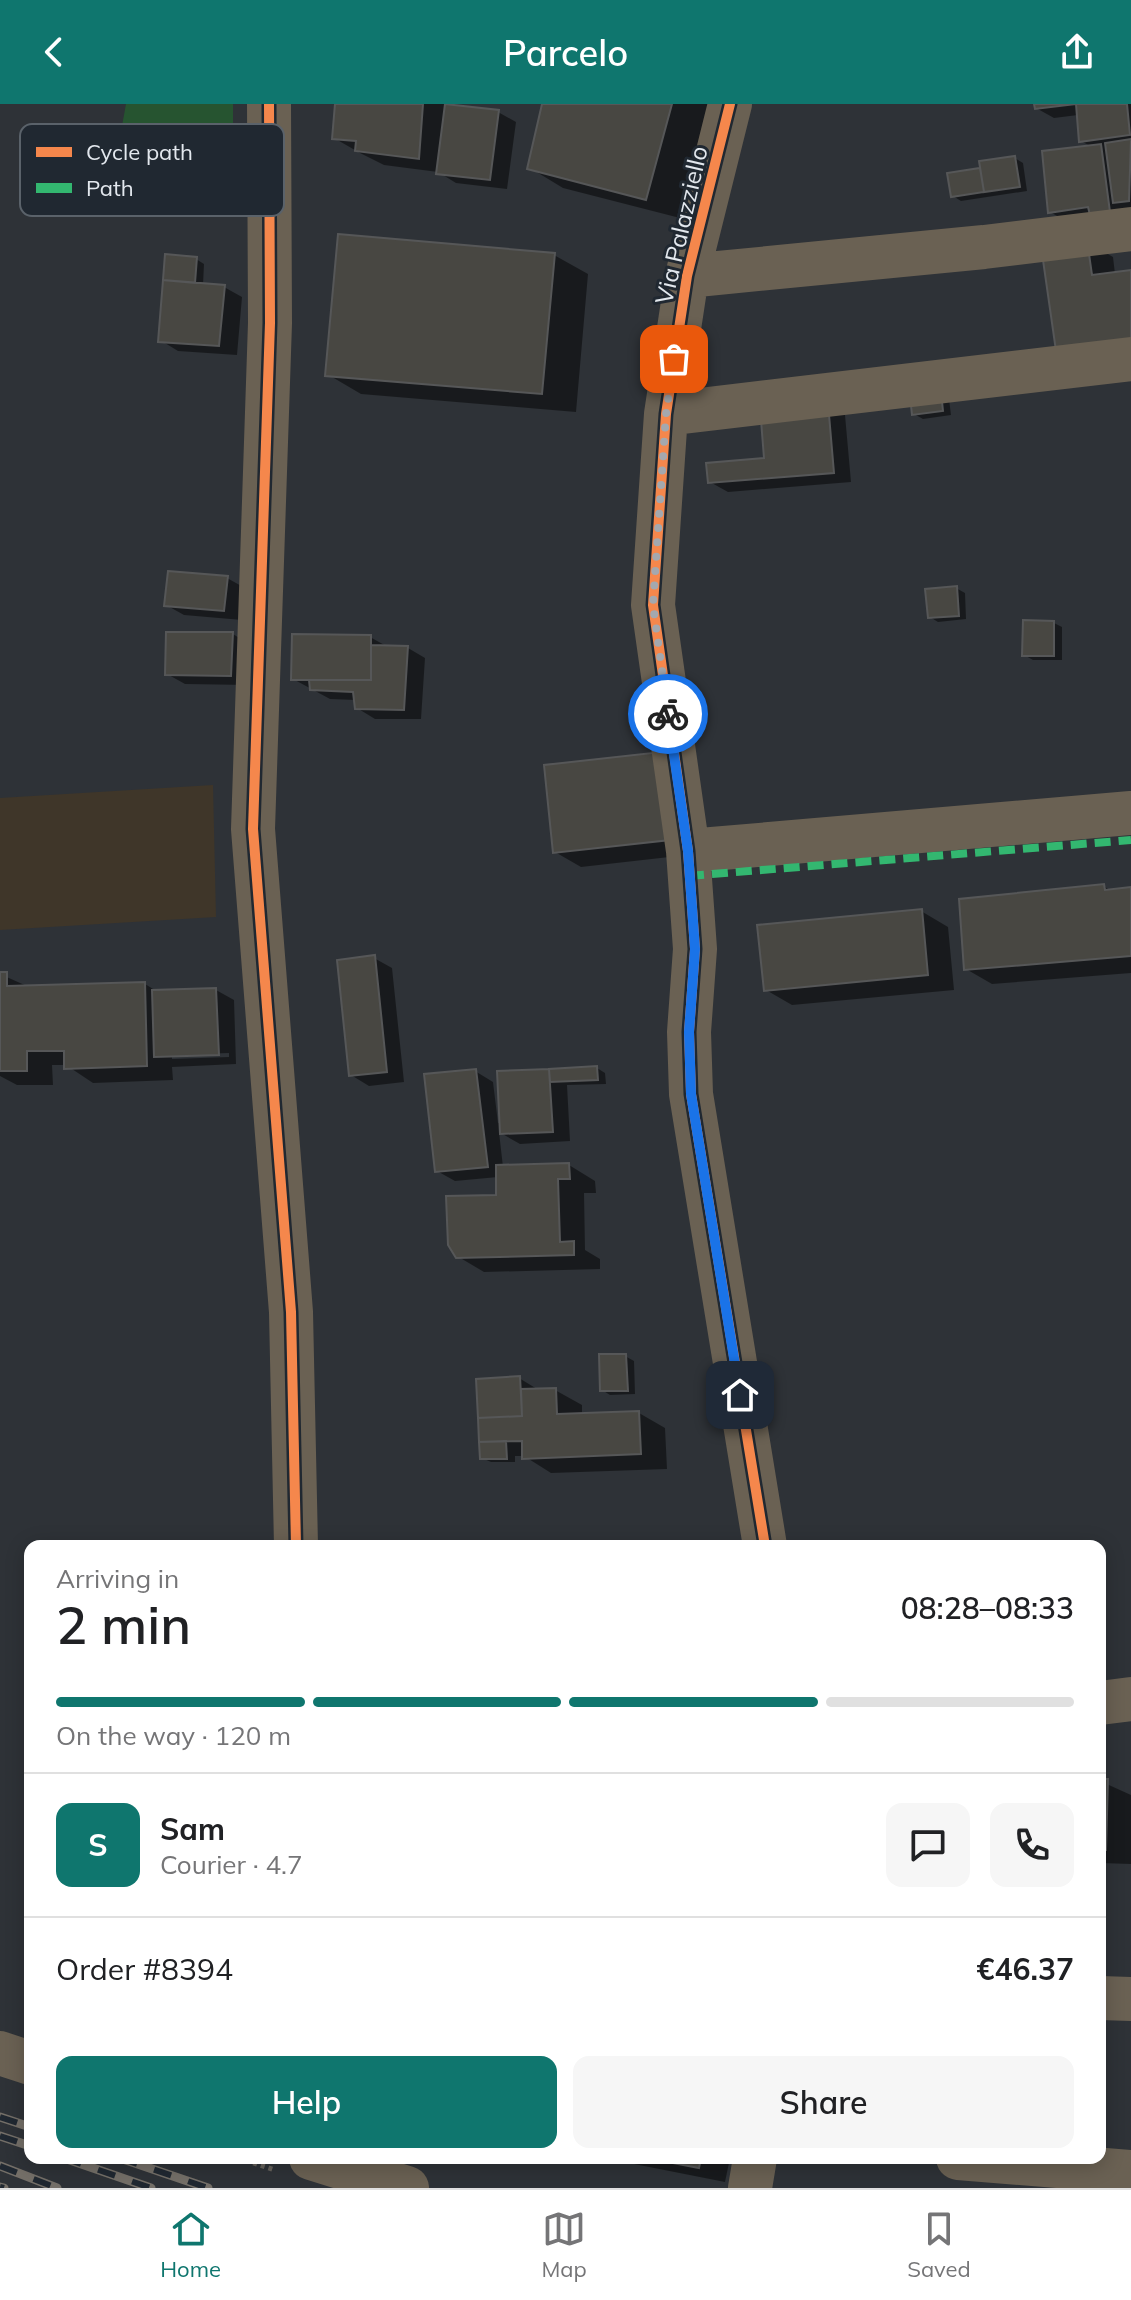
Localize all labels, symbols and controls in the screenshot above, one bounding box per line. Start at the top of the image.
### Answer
icon: back [32,30,76,74]
text: Parcelo [503,30,628,75]
icon: share [1055,30,1099,74]
legend [20,124,284,216]
text: Cycle path [86,138,193,166]
street label: Via Palazziello [648,143,714,307]
text: Path [86,174,134,202]
pin [640,325,708,393]
icon: bag [652,337,696,381]
courier [628,674,708,754]
icon: bike [646,692,690,736]
pin [706,1361,774,1429]
icon: home [718,1373,762,1417]
text: Arriving in [56,1562,179,1595]
text: 08:28–08:33 [901,1589,1074,1627]
text: 2 min [56,1592,191,1657]
text: On the way · 120 m [56,1719,291,1752]
button: chat [886,1803,970,1887]
button: phone [990,1803,1074,1887]
text: Sam [160,1810,225,1848]
text: S [88,1826,108,1864]
text: Courier · 4.7 [160,1848,303,1881]
text: Order #8394 [56,1950,233,1988]
text: €46.37 [977,1950,1074,1988]
button: Help [56,2056,557,2148]
button: Share [573,2056,1074,2148]
tab: Home [160,2207,221,2283]
tab: Map [541,2207,587,2283]
tab: Saved [907,2207,971,2283]

